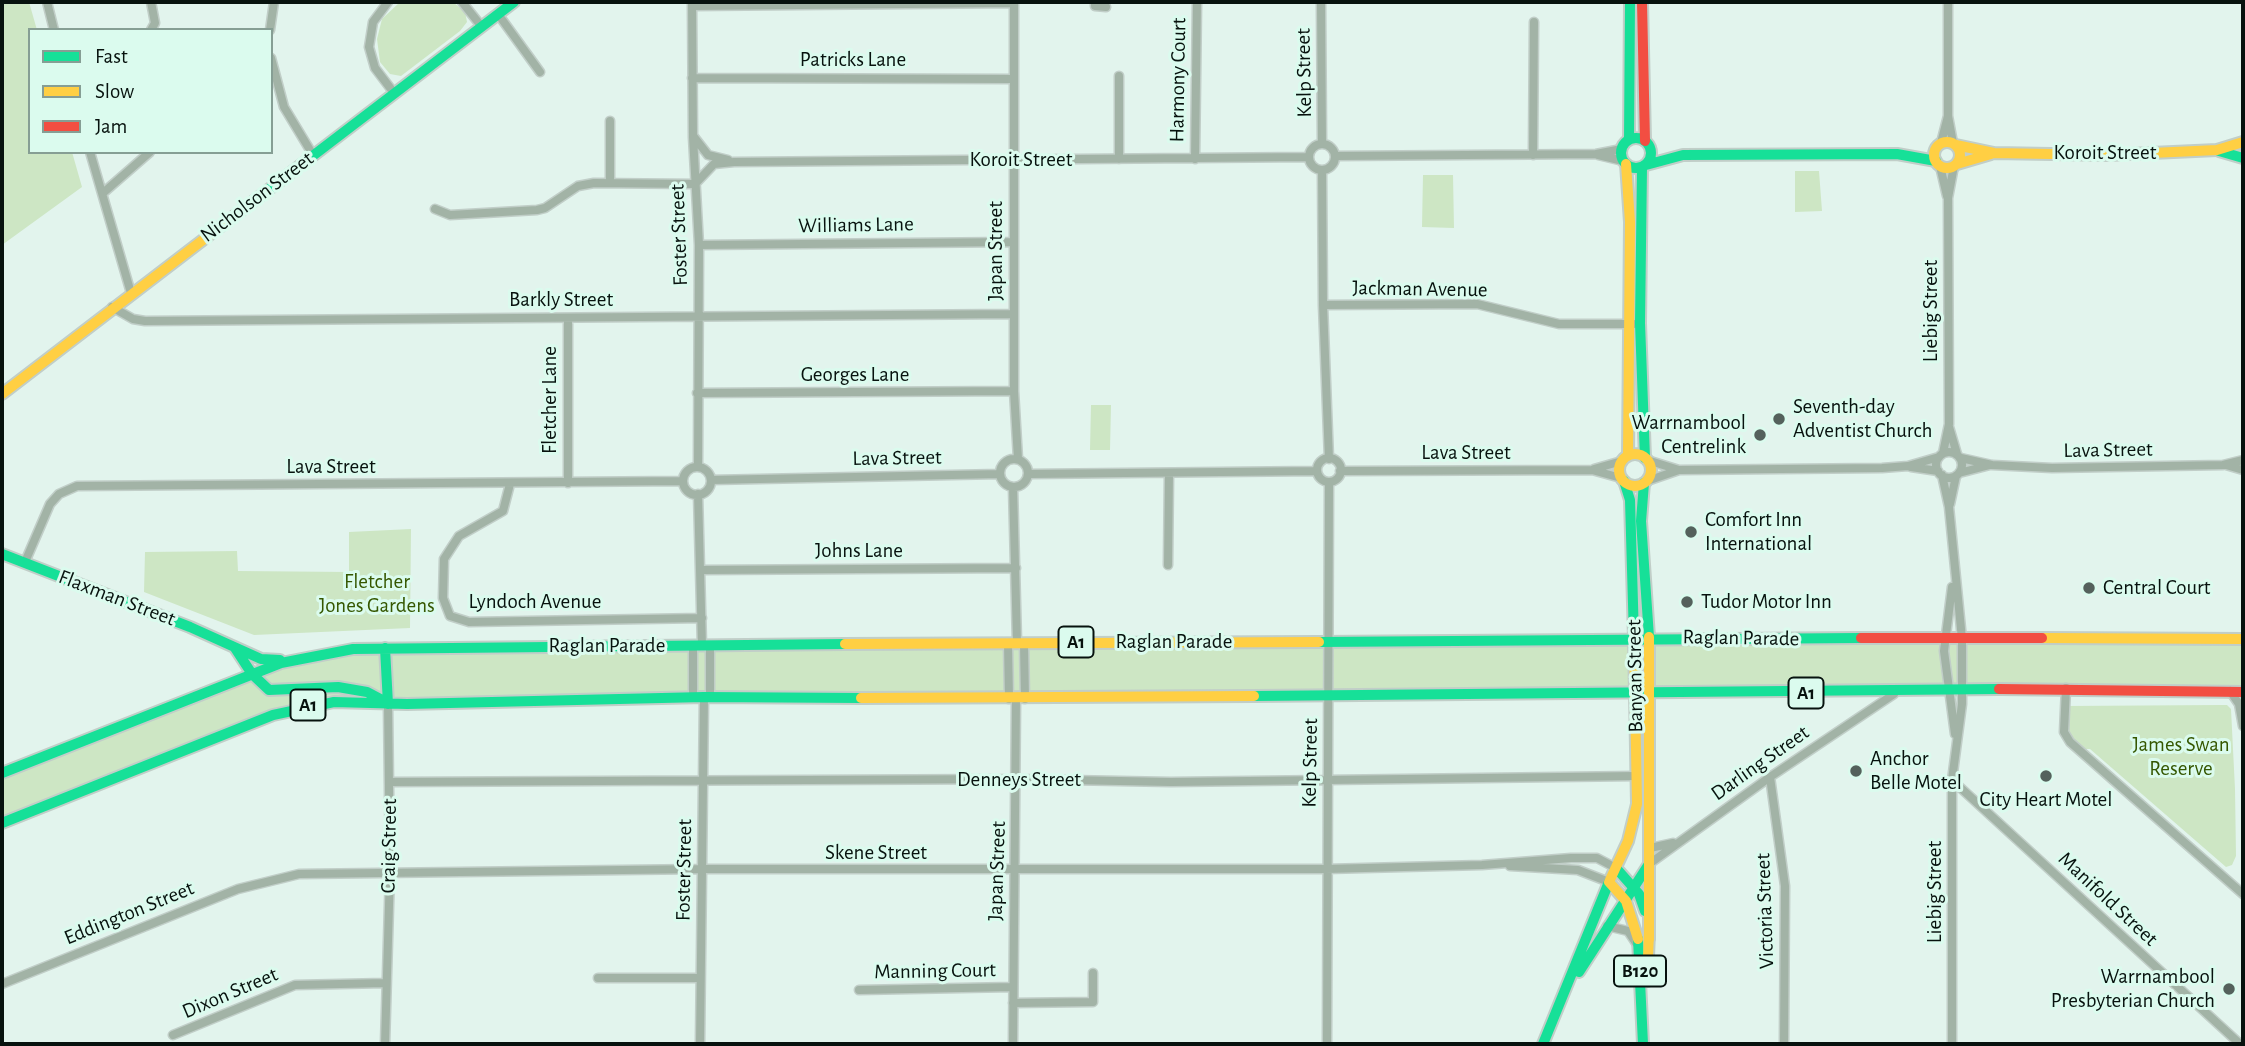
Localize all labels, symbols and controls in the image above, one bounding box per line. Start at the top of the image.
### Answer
street label: Harmony Court [1164,17,1192,143]
legend [28,28,273,154]
street label: Kelp Street [1291,28,1317,118]
text: Fast [95,46,128,67]
street label: Patricks Lane [800,47,906,73]
text: Slow [95,81,134,102]
text: Jam [95,116,127,137]
street label: Koroit Street [2054,140,2156,166]
street label: Nicholson Street [195,146,319,248]
street label: Koroit Street [970,147,1072,173]
street label: Foster Street [665,183,693,287]
street label: Japan Street [983,201,1009,301]
street label: Williams Lane [798,211,914,239]
street label: Liebig Street [1918,260,1944,362]
street label: Jackman Avenue [1352,275,1488,303]
street label: Barkly Street [509,287,613,313]
street label: Fletcher Lane [537,346,563,454]
street label: Georges Lane [801,362,909,388]
place label: Seventh-day Adventist Church [1793,394,1933,444]
place label: Warrnambool Centrelink [1632,410,1746,460]
marker: Seventh-day Adventist Church [1771,411,1787,427]
marker: Warrnambool Centrelink [1752,427,1768,443]
street label: Lava Street [2063,437,2153,463]
street label: Lava Street [1421,440,1511,466]
street label: Lava Street [852,445,942,471]
street label: Lava Street [286,454,376,480]
place label: Comfort Inn International [1705,507,1812,557]
marker: Comfort Inn International [1683,524,1699,540]
street label: Johns Lane [815,538,903,564]
street label: Flaxman Street [55,564,179,632]
park label: Fletcher Jones Gardens [319,569,435,619]
place label: Central Court [2103,575,2210,601]
marker: Central Court [2081,580,2097,596]
street label: Lyndoch Avenue [469,589,601,615]
place label: Tudor Motor Inn [1701,589,1832,615]
marker: Tudor Motor Inn [1679,594,1695,610]
street label: Banyan Street [1621,619,1649,733]
street label: Raglan Parade [1682,624,1800,652]
road number: A1 [1058,626,1094,657]
street label: Raglan Parade [1116,629,1232,655]
street label: Raglan Parade [549,633,665,659]
road number: A1 [1788,678,1824,708]
road number: A1 [290,690,326,720]
street label: Kelp Street [1297,718,1323,808]
street label: Darling Street [1706,720,1814,806]
park label: James Swan Reserve [2133,732,2229,782]
place label: Anchor Belle Motel [1870,746,1962,796]
marker: Anchor Belle Motel [1848,763,1864,779]
street label: Denneys Street [957,767,1081,793]
marker: City Heart Motel [2038,768,2054,784]
place label: City Heart Motel [1980,787,2112,813]
street label: Craig Street [376,798,402,894]
street label: Foster Street [671,819,697,921]
street label: Japan Street [983,821,1011,921]
street label: Skene Street [825,840,927,866]
street label: Liebig Street [1922,841,1948,943]
street label: Manifold Street [2053,846,2163,952]
street label: Victoria Street [1750,853,1780,969]
street label: Eddington Street [60,876,198,950]
road number: B120 [1614,956,1666,987]
street label: Manning Court [874,957,996,985]
street label: Dixon Street [178,962,282,1024]
place label: Warrnambool Presbyterian Church [2051,964,2215,1014]
marker: Warrnambool Presbyterian Church [2221,981,2237,997]

